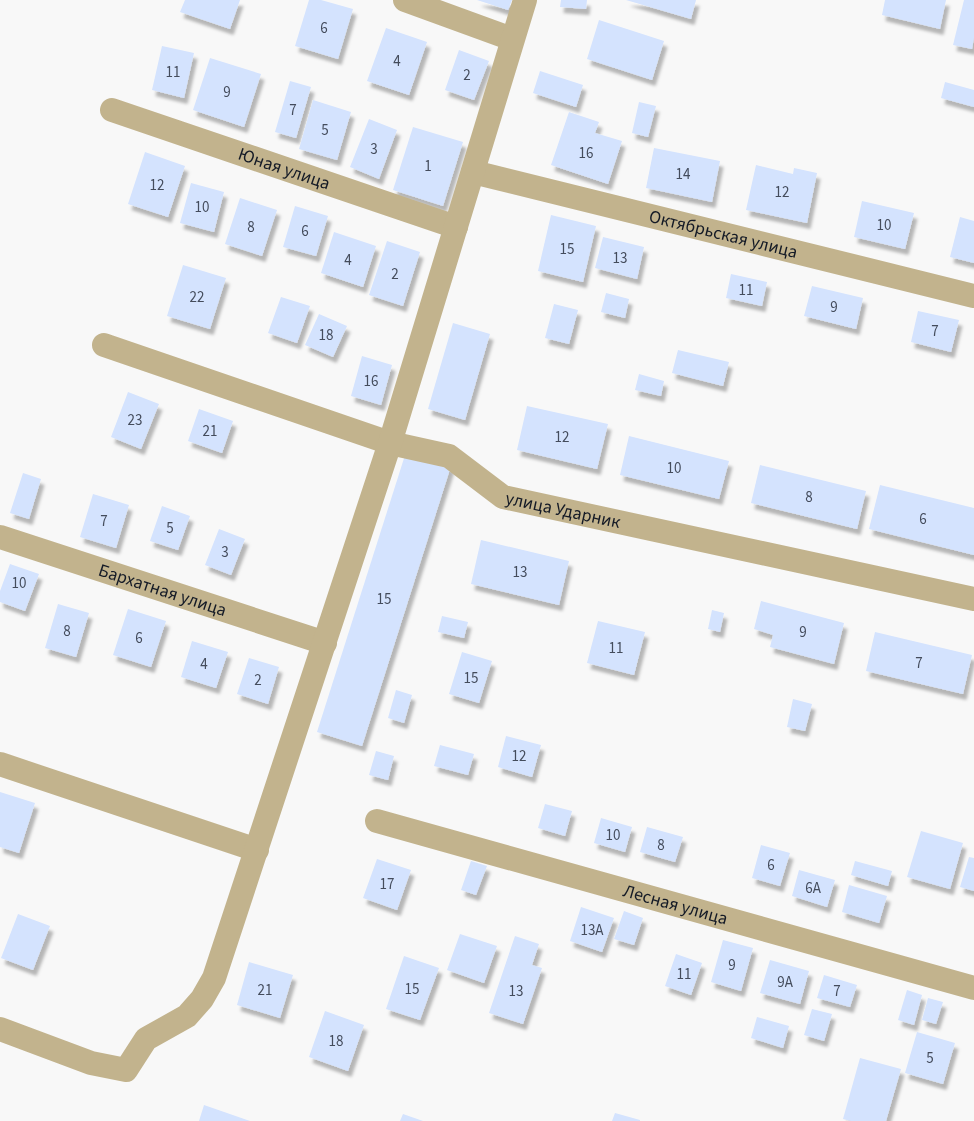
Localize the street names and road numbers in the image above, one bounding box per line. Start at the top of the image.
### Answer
street label: Юная улица [235,141,334,196]
street label: Октябрьская улица [647,204,800,264]
street label: улица Ударник [503,485,623,535]
street label: Бархатная улица [95,557,230,623]
street label: Лесная улица [620,878,731,931]

